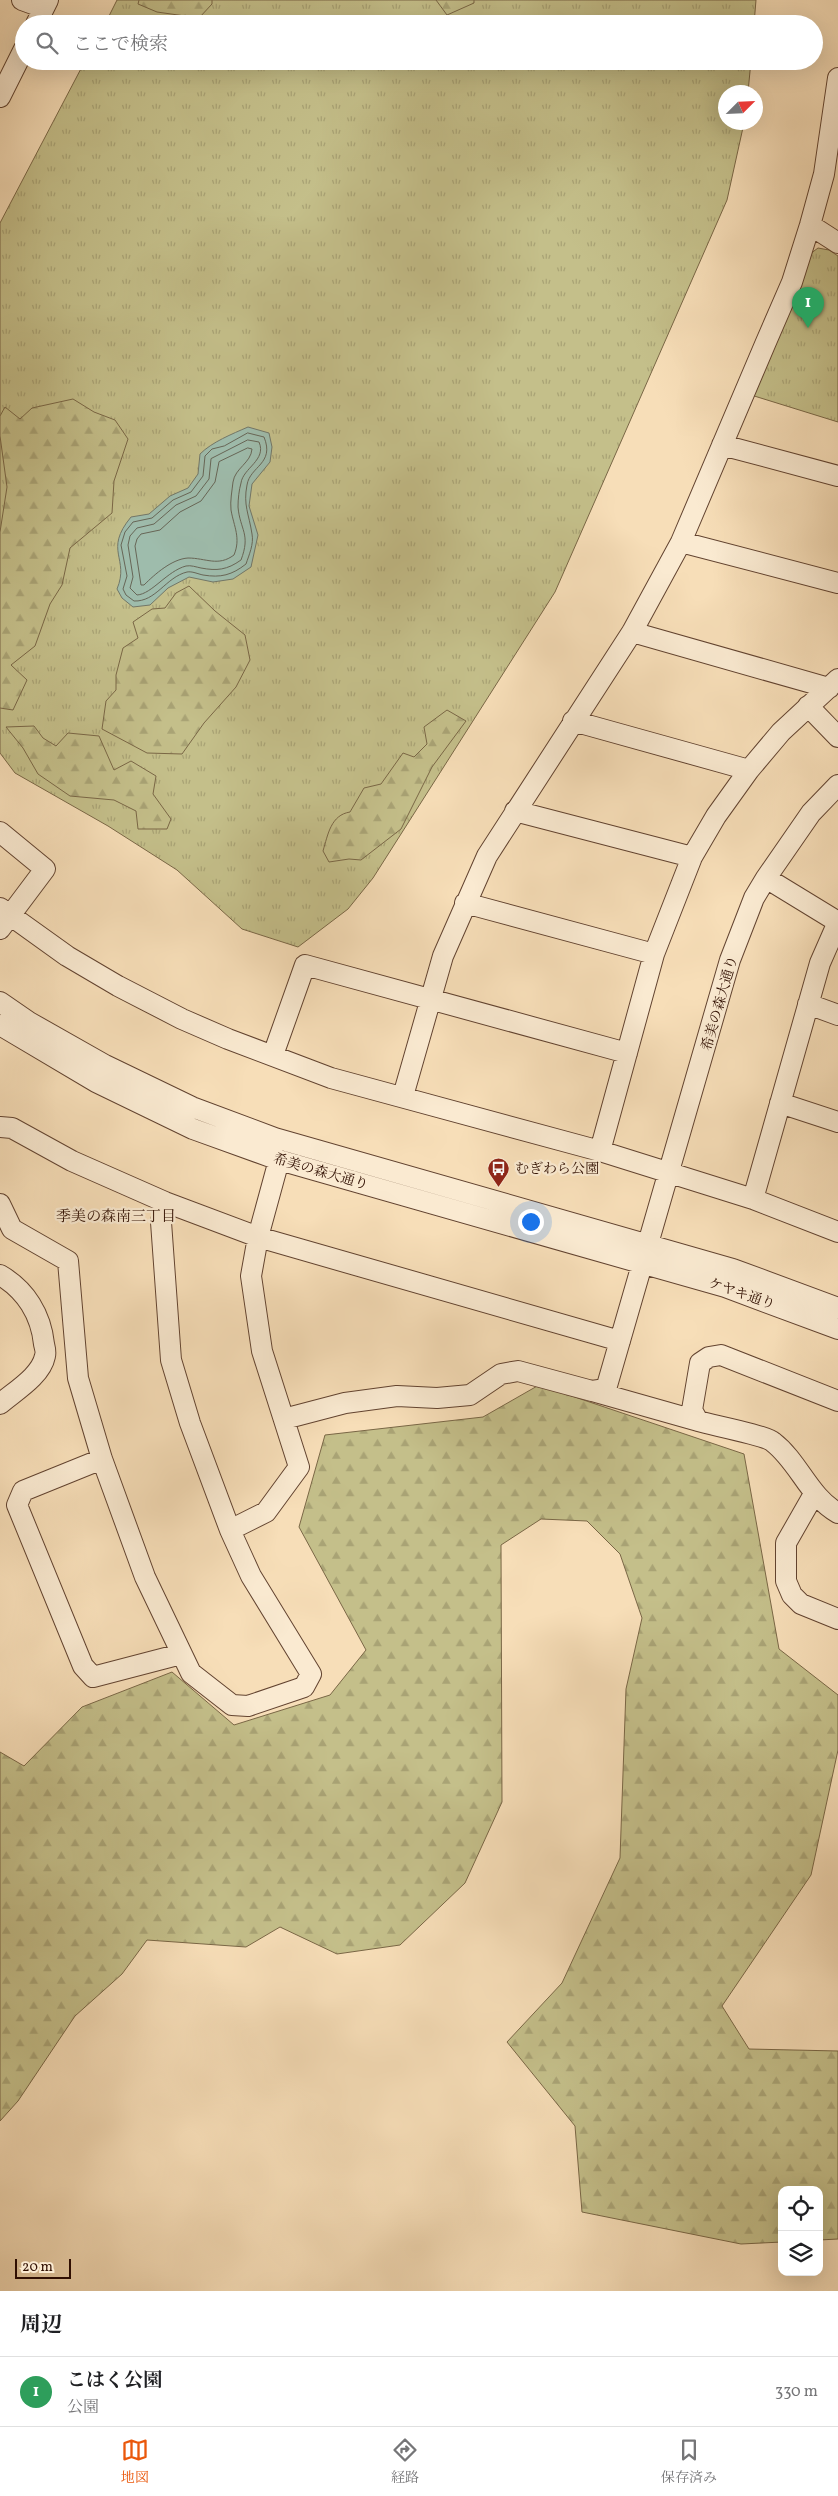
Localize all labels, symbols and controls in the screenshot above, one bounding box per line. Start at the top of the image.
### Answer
search box [15,15,823,70]
icon: search [33,29,61,57]
text: ここで検索 [73,32,168,58]
north arrow [718,85,763,130]
pin: 1 [792,287,824,328]
street label: 希美の森大通り [698,954,743,1053]
street label: 希美の森大通り [271,1150,370,1195]
bus stop icon: むぎわら公園 [487,1156,511,1187]
place label: むぎわら公園 [515,1160,599,1179]
district label: 季美の森南三丁目 [56,1207,176,1228]
your location [518,1209,544,1235]
street label: ケヤキ通り [705,1274,778,1315]
map controls [778,2186,823,2276]
button: locate [778,2186,823,2231]
button: layers [778,2231,823,2276]
scale bar [15,2256,71,2279]
text: 20 m [22,2258,53,2277]
text: 周辺 [20,2311,62,2340]
text: こはく公園 [67,2368,162,2394]
text: 1 [33,2381,39,2403]
text: 330 m [775,2381,818,2403]
text: 公園 [67,2397,99,2419]
tab: 地図 [121,2436,149,2488]
tab: 経路 [391,2436,419,2488]
tab: 保存済み [661,2436,717,2488]

